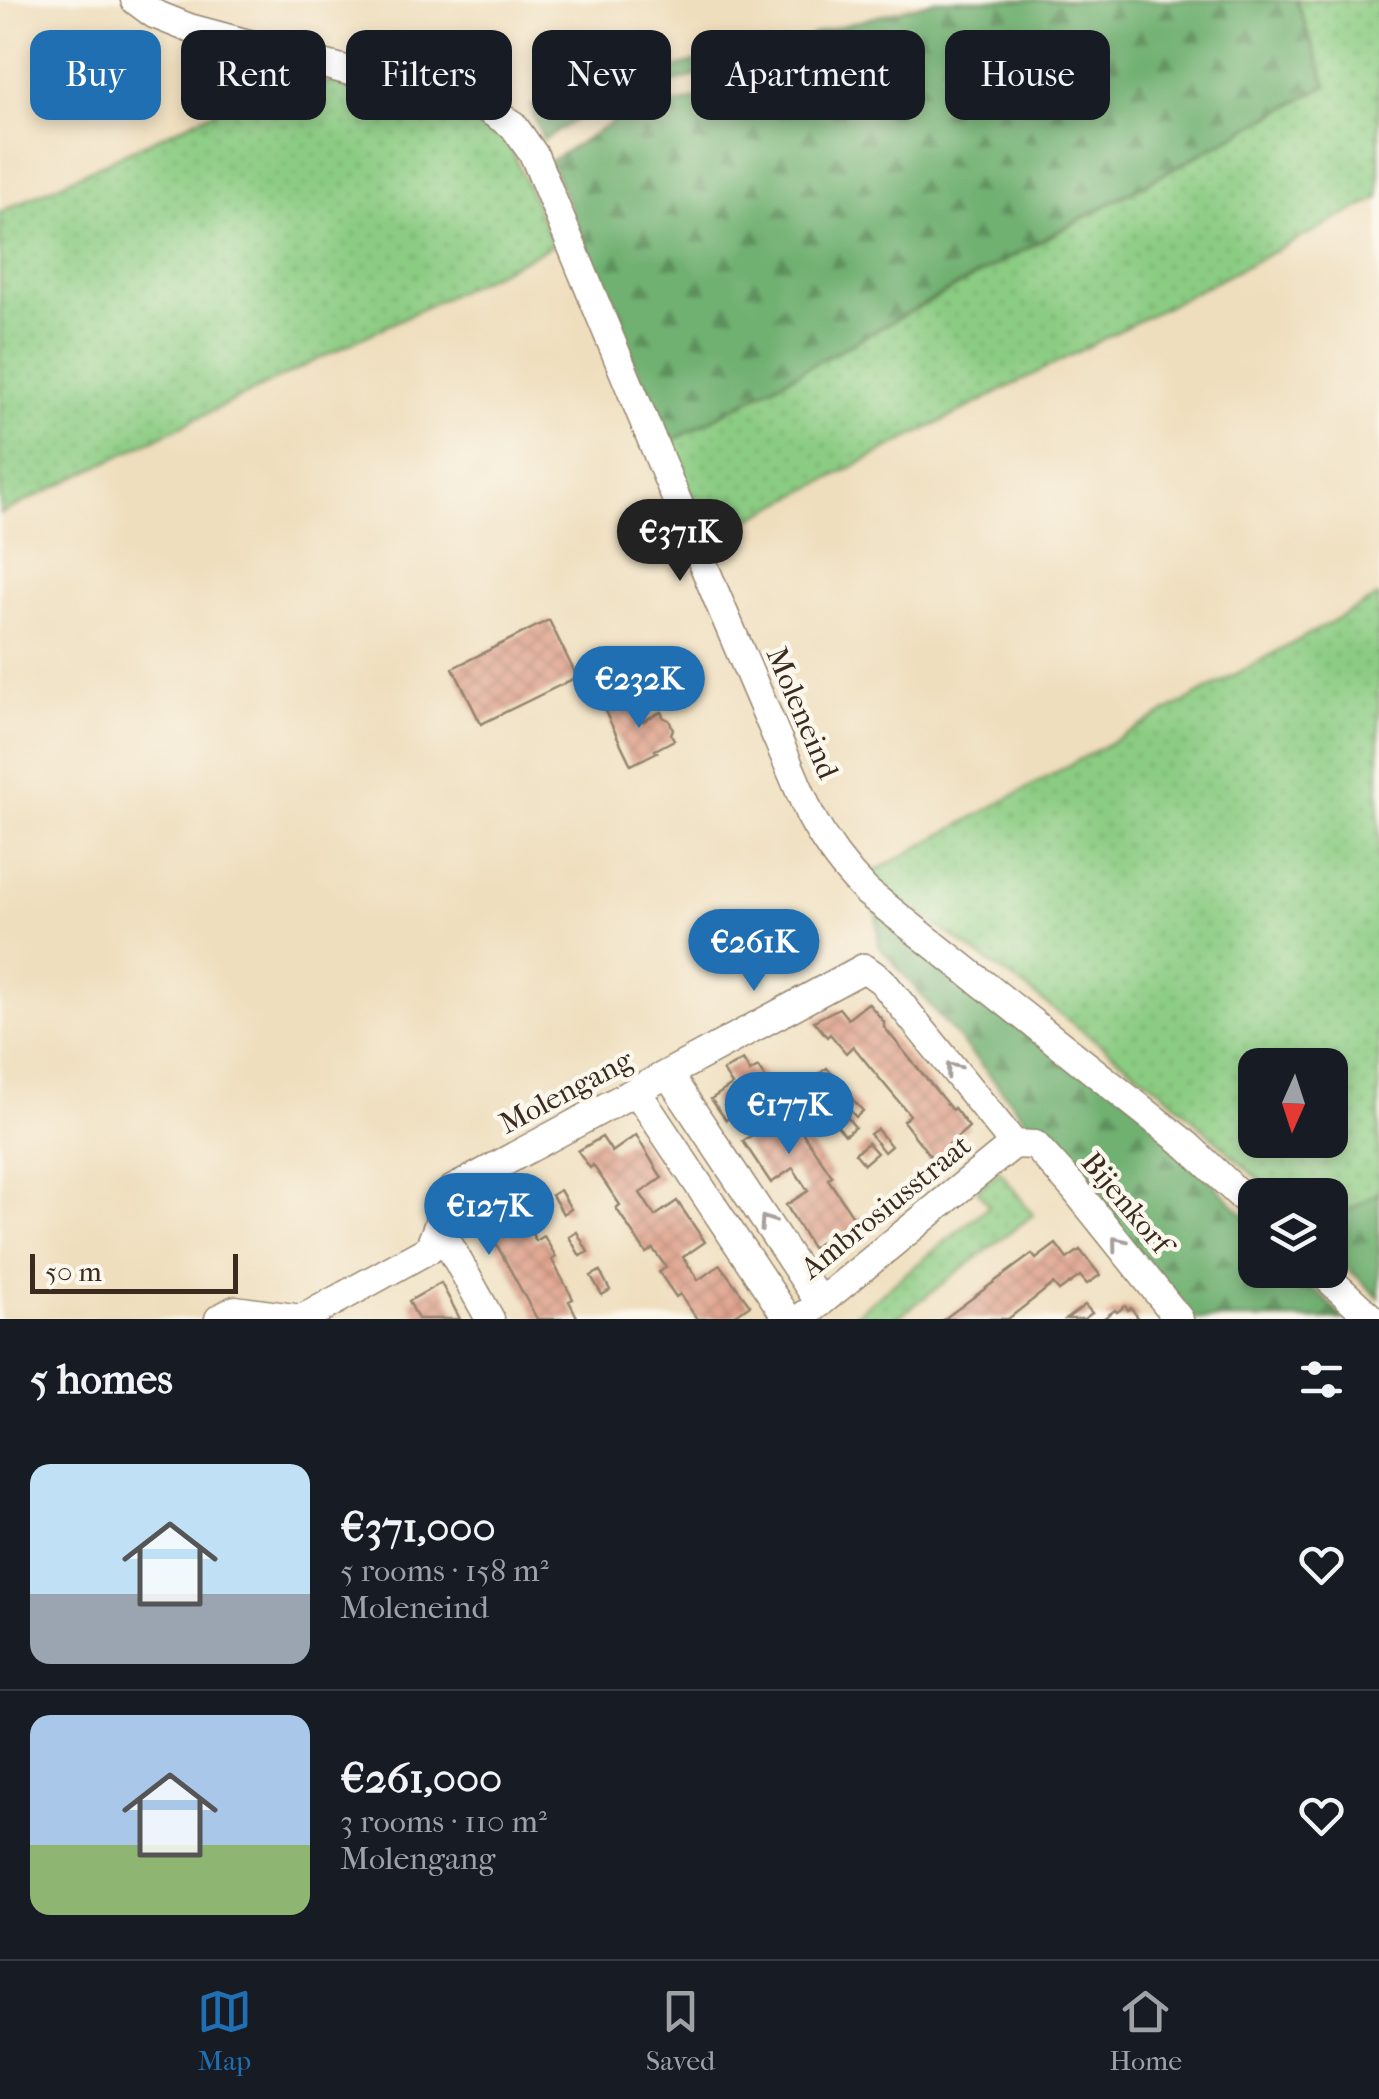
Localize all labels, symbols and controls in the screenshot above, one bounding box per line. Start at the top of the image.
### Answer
chip: Buy [30,30,161,120]
chip: Rent [181,30,326,120]
chip: Filters [346,30,512,120]
chip: New [532,30,671,120]
chip: Apartment [691,30,925,120]
chip: House [945,30,1110,120]
pin: €371K [610,499,750,584]
text: €371K [639,513,721,550]
street label: Moleneind [759,642,846,785]
pin: €232K [569,646,709,731]
text: €232K [595,660,683,697]
pin: €261K [684,909,824,994]
text: €261K [710,923,798,960]
street label: Molengang [493,1042,639,1142]
north arrow [1238,1048,1348,1158]
map controls [1238,1048,1348,1288]
one-way arrow [946,1062,964,1080]
pin: €177K [719,1072,859,1157]
text: €177K [747,1086,831,1123]
street label: Ambrosiusstraat [793,1128,978,1287]
street label: Bijenkorf [1074,1146,1182,1265]
pin: €127K [419,1173,559,1258]
button: layers [1238,1178,1348,1288]
text: €127K [446,1187,532,1224]
one-way arrow [760,1214,778,1233]
one-way arrow [1112,1237,1130,1255]
scale bar [30,1249,238,1294]
text: 50 m [45,1255,102,1288]
icon: filters [1294,1352,1349,1407]
text: 5 homes [30,1355,173,1404]
text: €371,000 [340,1503,496,1552]
icon: home [110,1504,230,1624]
icon: heart [1294,1537,1349,1592]
text: 5 rooms · 158 m² [340,1552,549,1589]
text: Moleneind [340,1589,489,1626]
text: €261,000 [340,1754,502,1803]
icon: home [110,1755,230,1875]
icon: heart [1294,1788,1349,1843]
text: 3 rooms · 110 m² [340,1803,547,1840]
text: Molengang [340,1840,495,1877]
tab: Map [197,1984,252,2077]
tab: Saved [646,1984,715,2077]
tab: Home [1109,1984,1182,2077]

